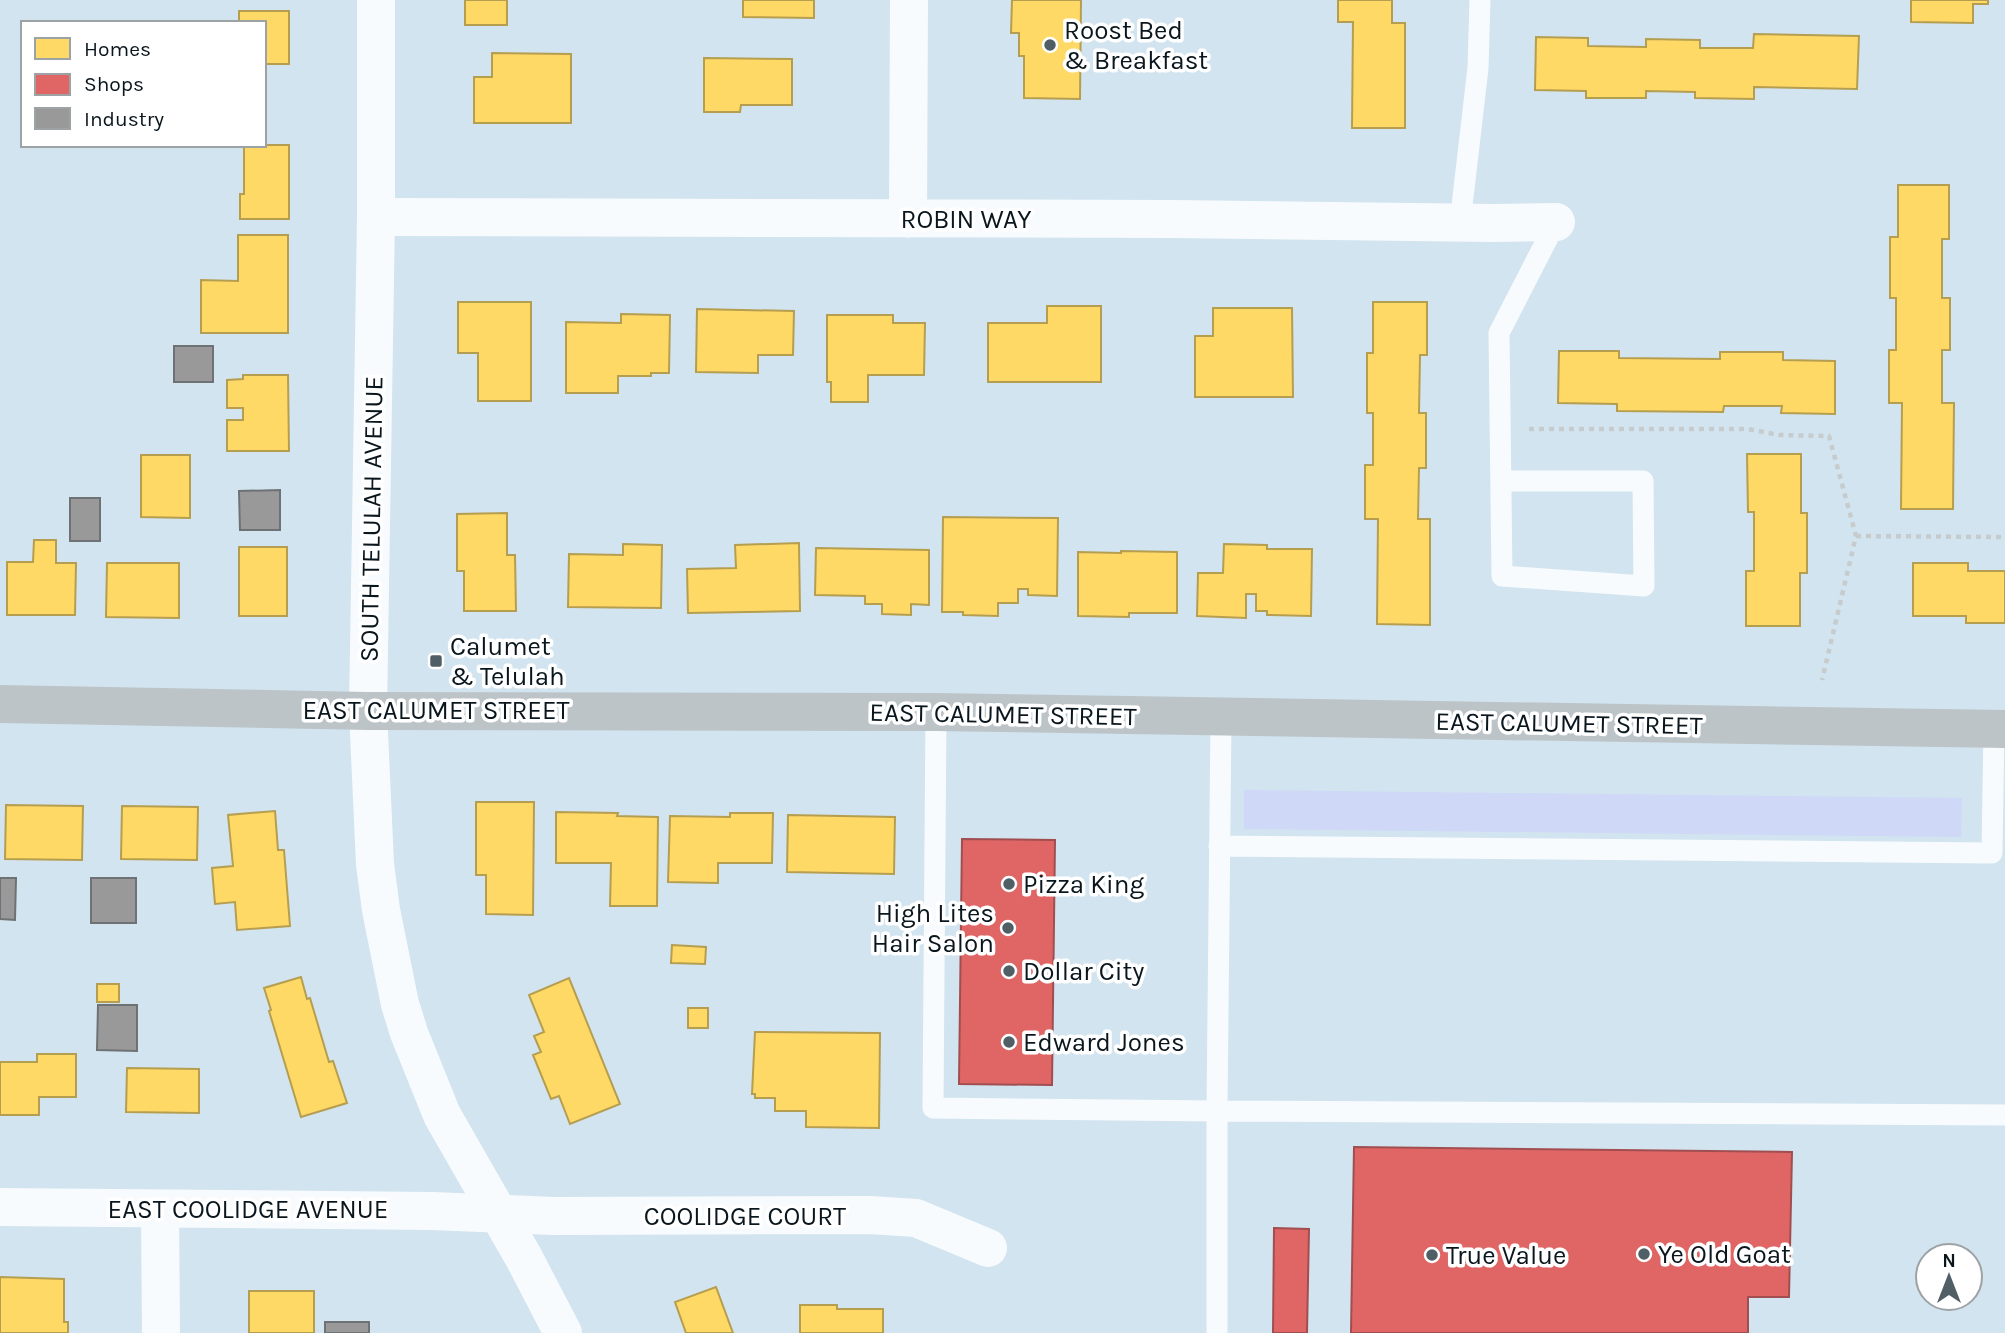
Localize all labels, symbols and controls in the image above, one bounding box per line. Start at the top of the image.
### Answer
place label: Roost Bed & Breakfast [1064,15,1208,76]
legend [21,21,266,147]
text: Homes [84,37,151,61]
marker: Roost Bed & Breakfast [1042,37,1058,53]
text: Shops [84,72,144,96]
text: Industry [84,107,164,131]
street label: ROBIN WAY [900,204,1032,235]
street label: SOUTH TELULAH AVENUE [354,376,389,662]
place label: Calumet & Telulah [450,631,565,692]
marker: Calumet & Telulah [428,653,444,669]
street label: EAST CALUMET STREET [302,695,570,726]
street label: EAST CALUMET STREET [869,697,1137,732]
street label: EAST CALUMET STREET [1435,706,1703,741]
place label: Pizza King [1023,869,1145,900]
marker: Pizza King [1001,876,1017,892]
place label: High Lites Hair Salon [872,898,994,959]
marker: High Lites Hair Salon [1000,920,1016,936]
place label: Dollar City [1023,956,1144,987]
marker: Dollar City [1001,963,1017,979]
place label: Edward Jones [1023,1027,1185,1058]
marker: Edward Jones [1001,1034,1017,1050]
street label: EAST COOLIDGE AVENUE [108,1194,388,1225]
street label: COOLIDGE COURT [644,1201,846,1232]
place label: Ye Old Goat [1658,1239,1791,1270]
place label: True Value [1446,1240,1566,1271]
north arrow [1914,1242,1984,1312]
marker: Ye Old Goat [1636,1246,1652,1262]
marker: True Value [1424,1247,1440,1263]
text: N [1942,1250,1956,1272]

